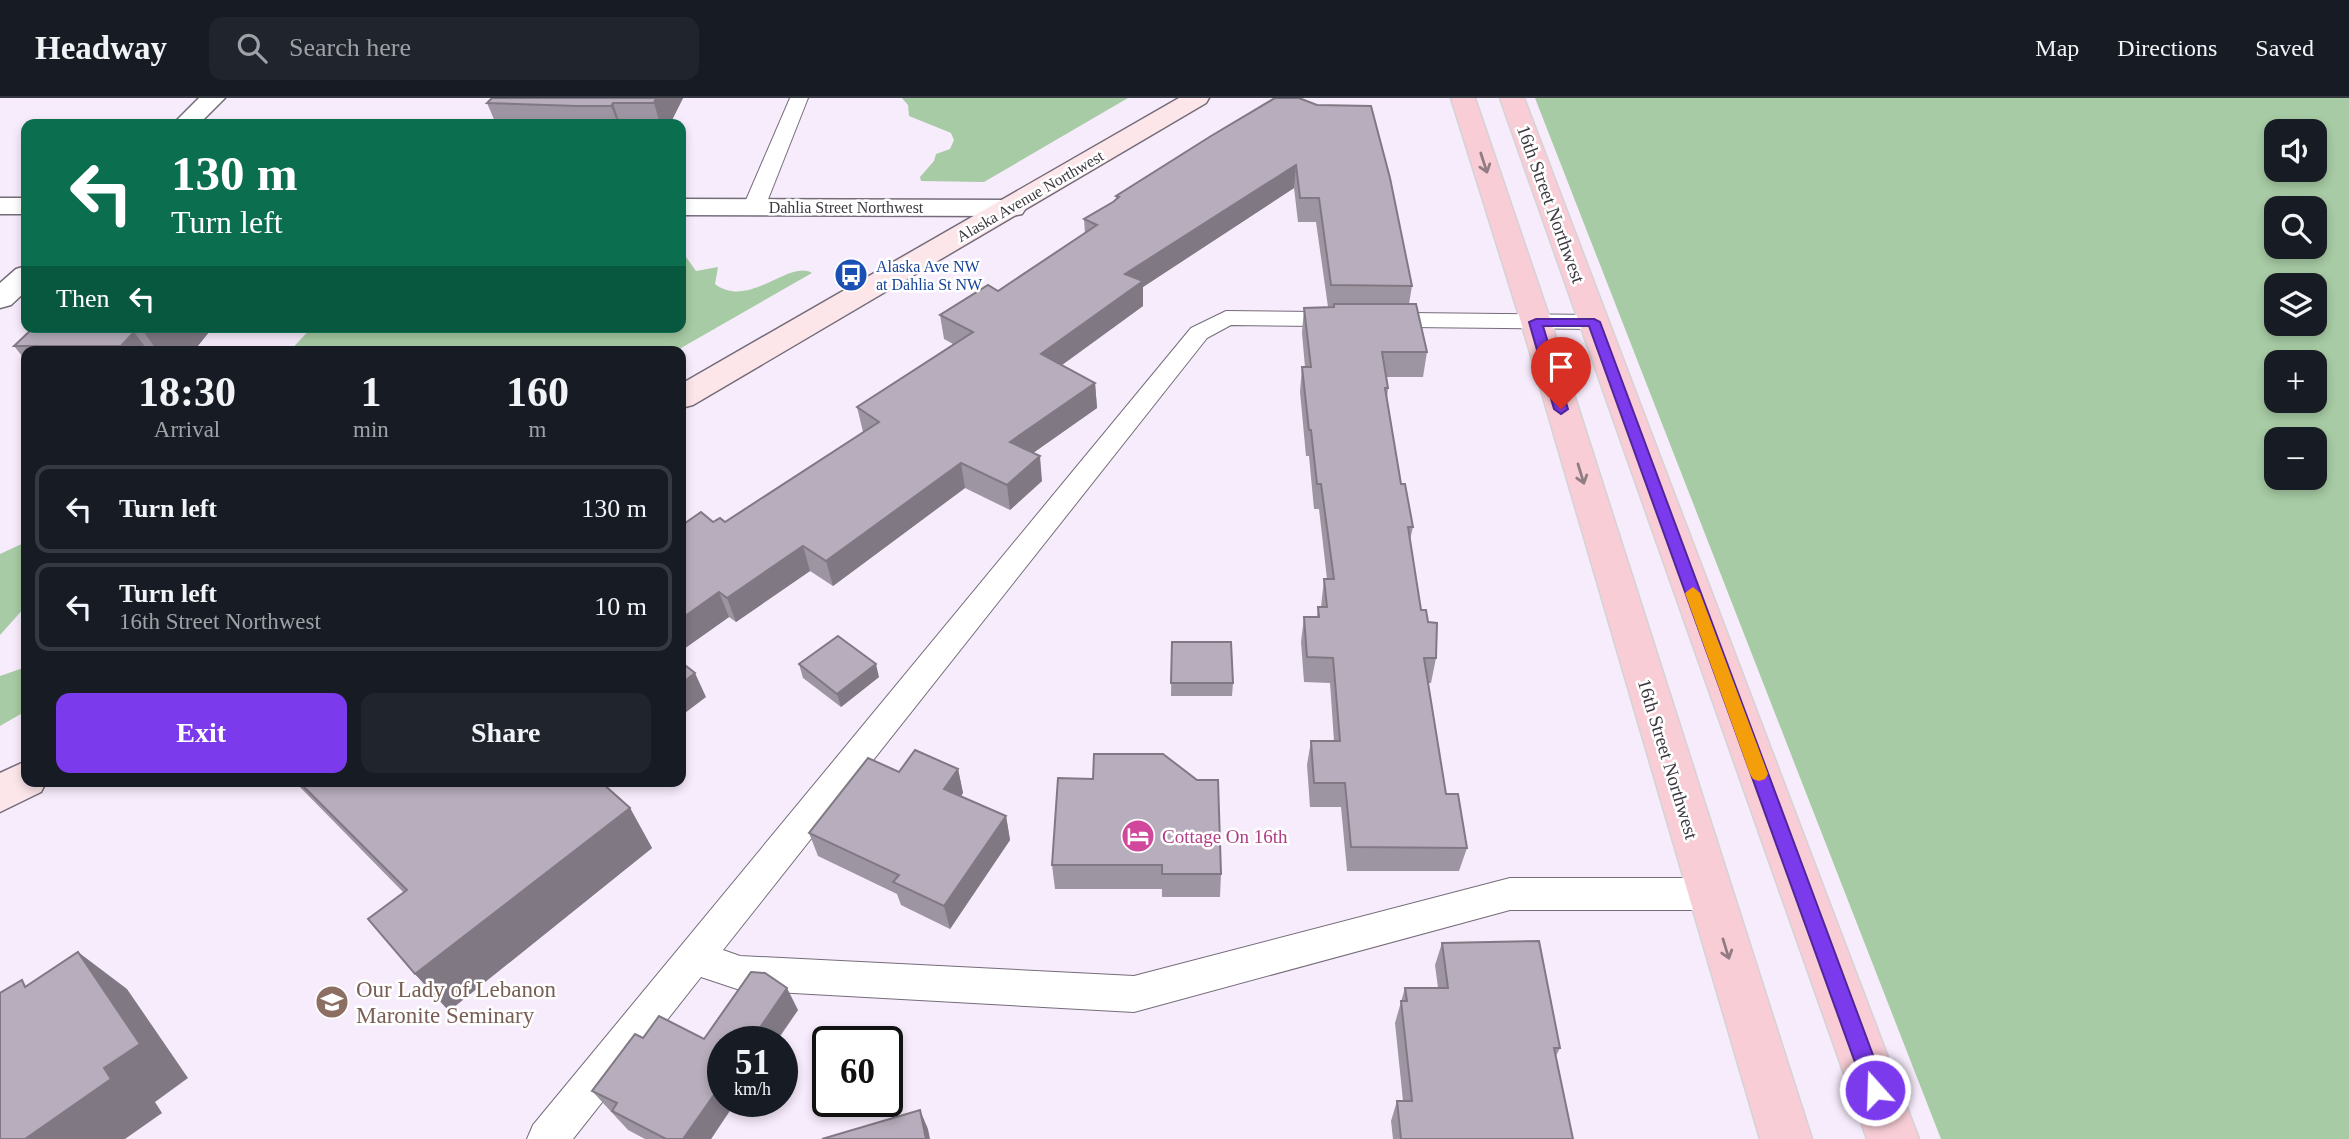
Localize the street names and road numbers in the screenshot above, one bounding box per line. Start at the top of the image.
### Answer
street label: 16th Street Northwest [1513,122,1590,287]
street label: Alaska Avenue Northwest [954,147,1107,245]
street label: Dahlia Street Northwest [769,199,924,216]
street label: 16th Street Northwest [1634,676,1703,842]

